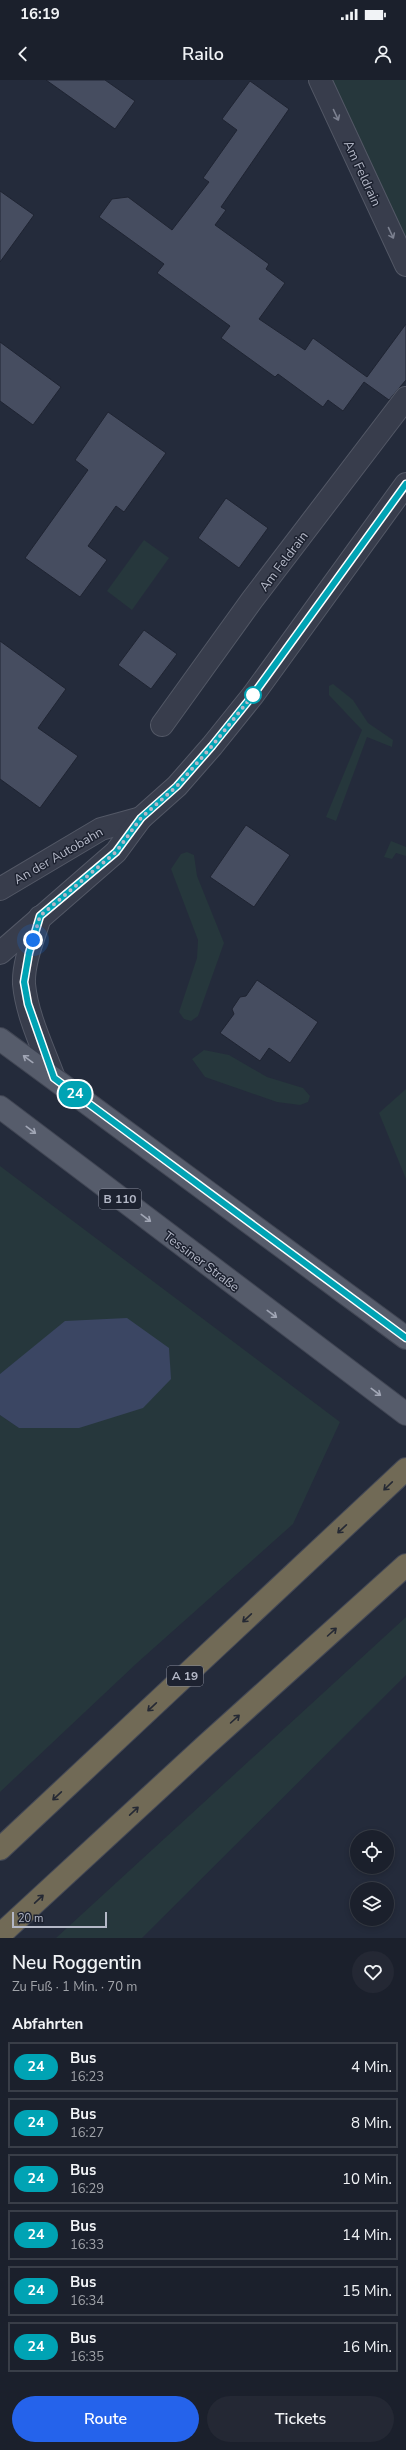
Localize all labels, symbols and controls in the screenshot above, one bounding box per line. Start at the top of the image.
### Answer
text: 16:19 [20,4,60,24]
text: Railo [182,42,224,66]
icon: back [12,43,34,65]
icon: person [372,43,394,65]
one-way arrow [333,109,340,121]
street label: Am Feldrain [339,137,385,209]
one-way arrow [388,227,395,239]
street label: Am Feldrain [255,528,312,595]
unlabelled marker [244,686,262,704]
street label: An der Autobahn [11,823,106,889]
your location [23,930,43,950]
one-way arrow [22,1055,33,1063]
line badge: 24 [57,1081,93,1107]
text: 24 [67,1084,83,1103]
one-way arrow [25,1126,36,1135]
road number: B 110 [99,1189,141,1209]
one-way arrow [140,1214,151,1222]
street label: Tessiner Straße [160,1227,243,1296]
one-way arrow [266,1310,277,1318]
one-way arrow [370,1388,381,1396]
one-way arrow [383,1481,393,1491]
one-way arrow [337,1525,347,1534]
one-way arrow [243,1613,253,1622]
one-way arrow [326,1628,336,1637]
road number: A 19 [167,1666,203,1686]
one-way arrow [148,1702,158,1711]
one-way arrow [230,1714,240,1724]
one-way arrow [52,1791,63,1800]
one-way arrow [129,1807,139,1816]
map controls [350,1830,394,1926]
button: locate [350,1830,394,1874]
button: layers [350,1882,394,1926]
one-way arrow [34,1895,44,1904]
scale bar [12,1910,107,1929]
text: 20 m [18,1911,43,1926]
text: Neu Roggentin [12,1950,142,1976]
button: heart [352,1951,394,1993]
text: Zu Fuß · 1 Min. · 70 m [12,1978,137,1996]
text: Abfahrten [12,2014,83,2034]
text: Bus [70,2048,96,2068]
text: 24 [28,2057,44,2076]
text: 4 Min. [351,2057,392,2077]
text: 16:23 [70,2068,104,2086]
text: Bus [70,2104,96,2124]
text: 24 [28,2113,44,2132]
text: 8 Min. [351,2113,392,2133]
text: 16:27 [70,2124,104,2142]
text: Bus [70,2160,96,2180]
text: 24 [28,2169,44,2188]
text: 10 Min. [342,2169,392,2189]
text: 16:29 [70,2180,104,2198]
text: Bus [70,2216,96,2236]
text: 24 [28,2225,44,2244]
text: 14 Min. [342,2225,392,2245]
text: 16:33 [70,2236,104,2254]
text: Bus [70,2272,96,2292]
text: 24 [28,2281,44,2300]
text: 15 Min. [342,2281,392,2301]
text: 16:34 [70,2292,104,2310]
text: Bus [70,2328,96,2348]
text: 24 [28,2337,44,2356]
text: 16 Min. [342,2337,392,2357]
text: 16:35 [70,2348,104,2366]
button: Route [12,2396,199,2442]
button: Tickets [207,2396,394,2442]

